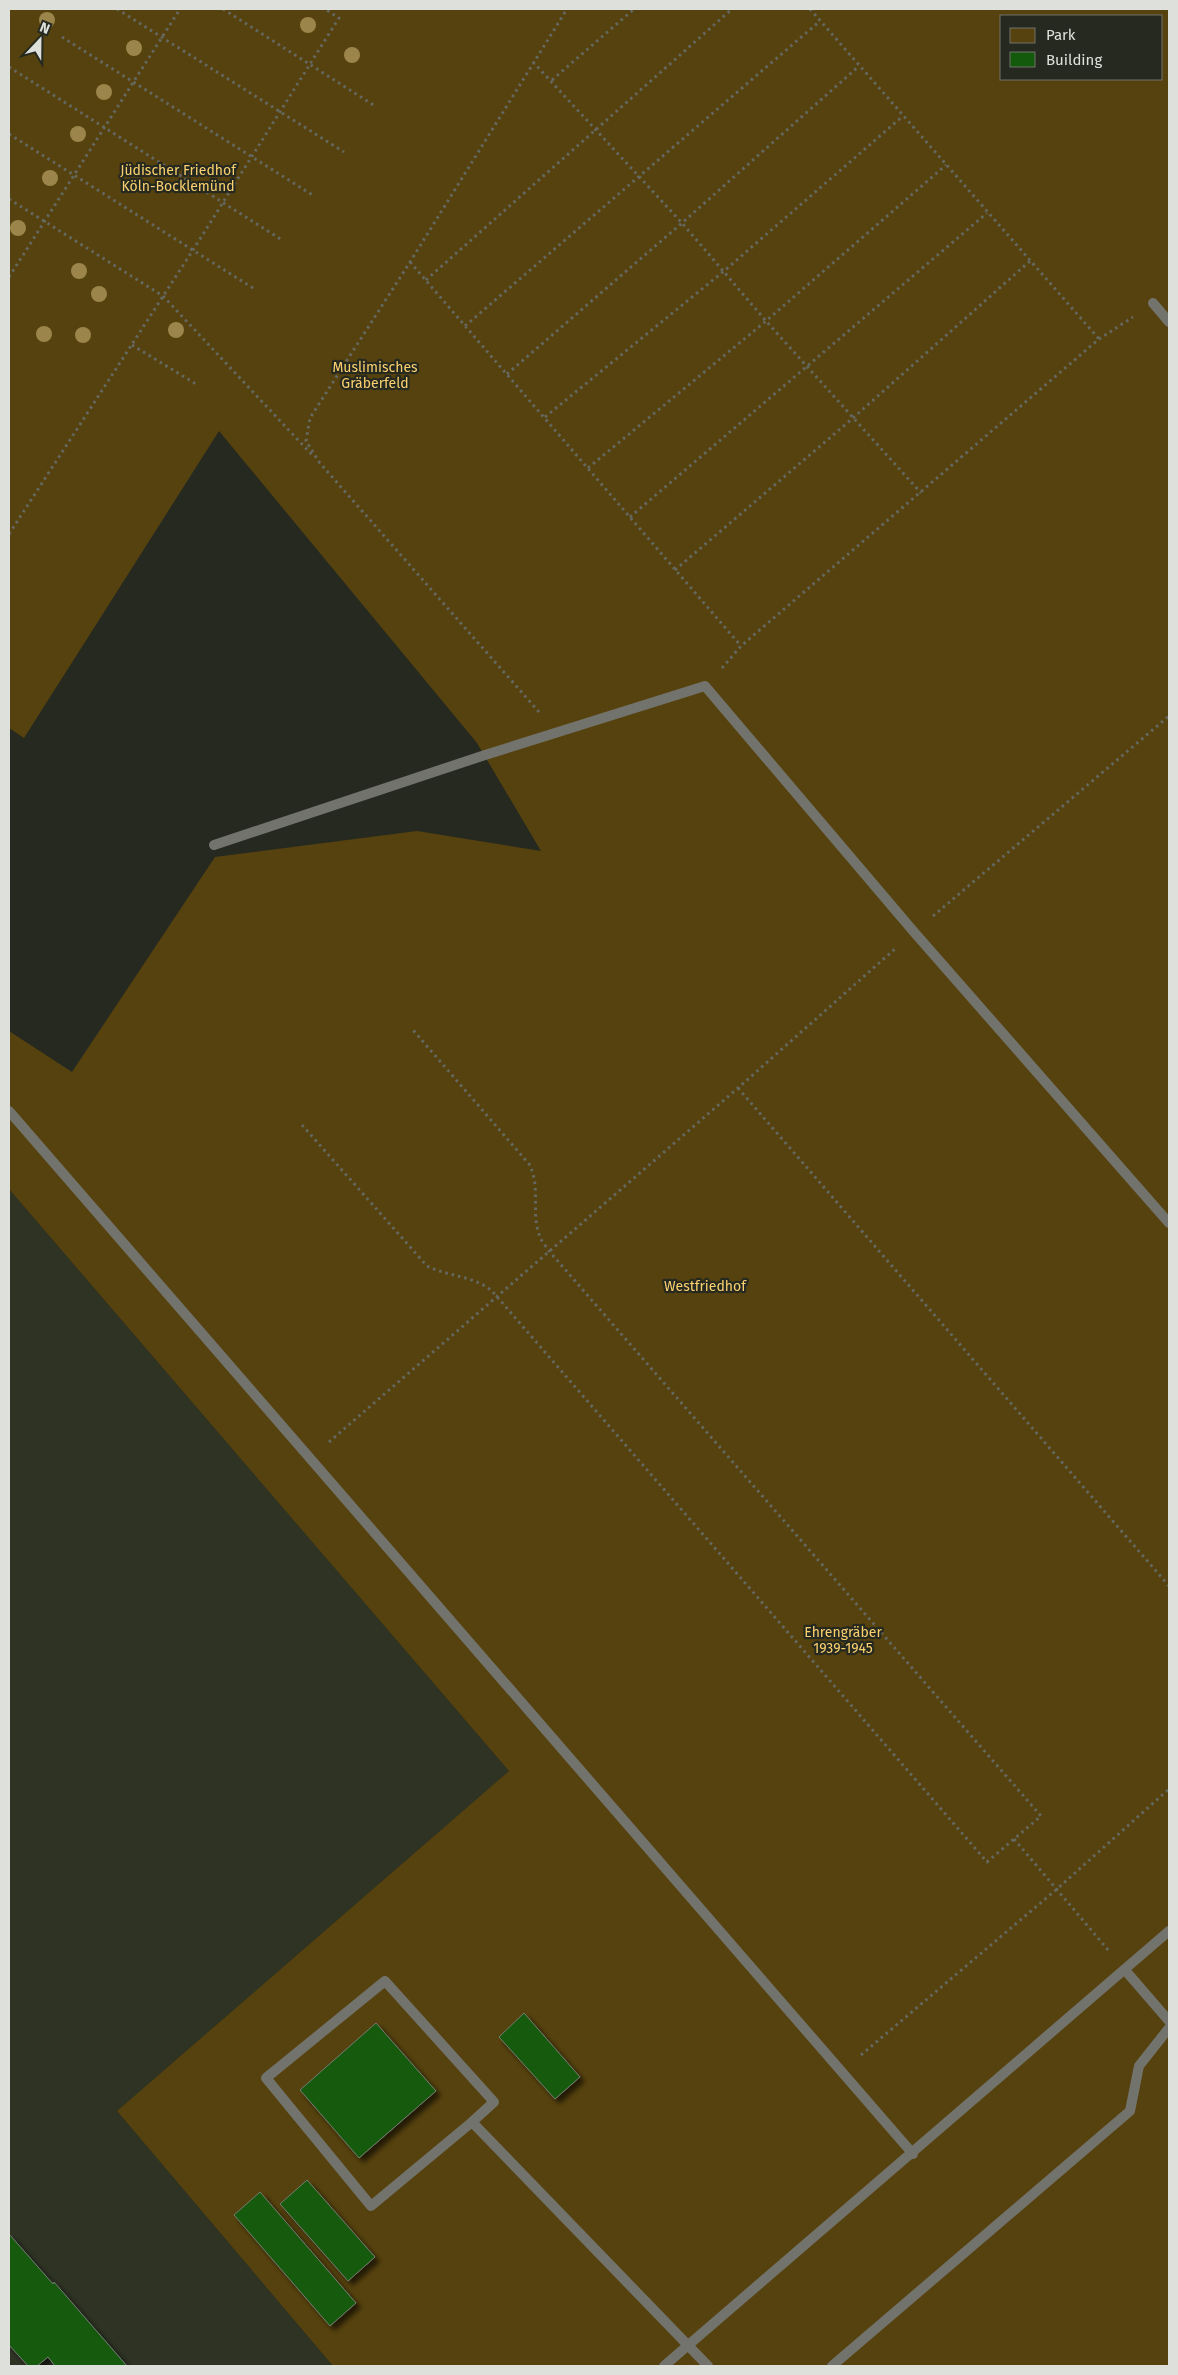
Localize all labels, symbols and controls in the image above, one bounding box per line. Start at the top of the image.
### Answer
north arrow [15,15,65,65]
legend [1000,15,1163,80]
text: N [37,19,52,38]
text: Park [1046,26,1076,44]
text: Building [1046,51,1102,69]
park label: Jüdischer Friedhof Köln-Bocklemünd [120,162,237,195]
park label: Muslimisches Gräberfeld [332,359,418,392]
park label: Westfriedhof [664,1278,747,1295]
park label: Ehrengräber 1939-1945 [804,1624,882,1657]

